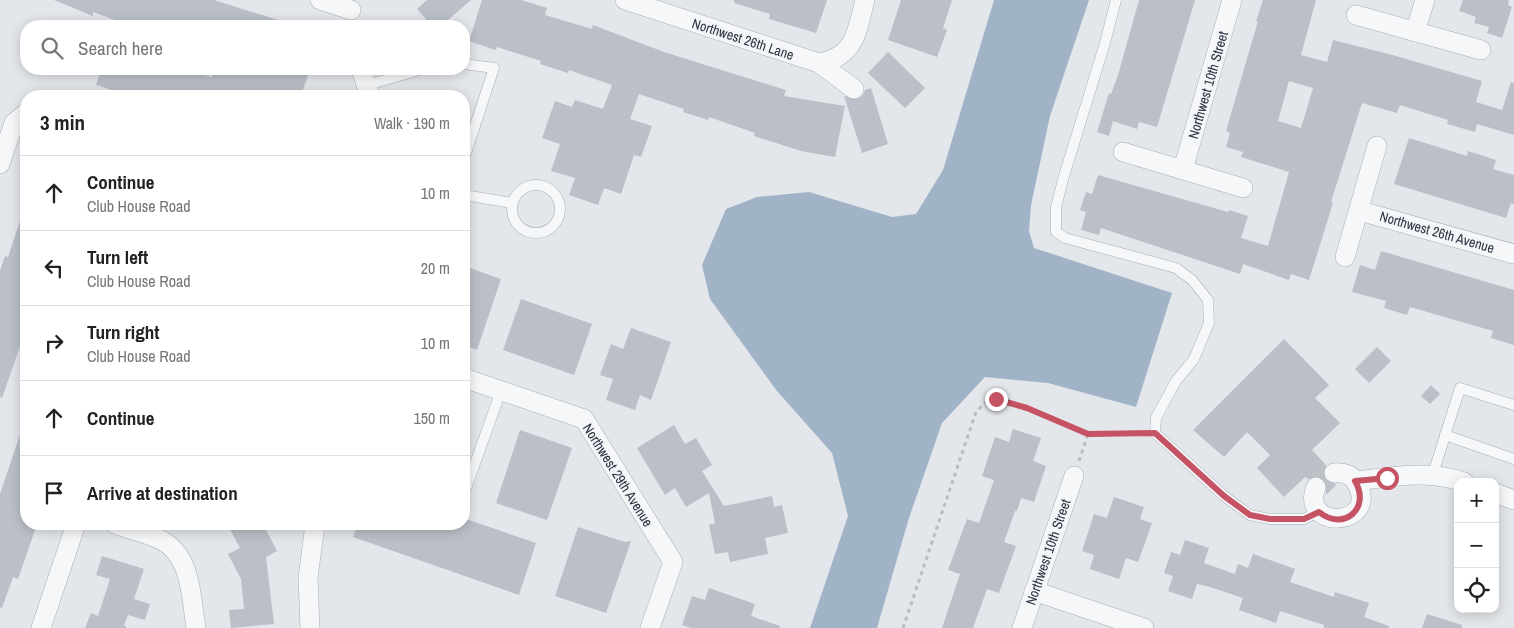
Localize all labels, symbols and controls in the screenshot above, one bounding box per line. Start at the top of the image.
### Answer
street label: Northwest 26th Lane [690,14,796,64]
search box [20,20,470,75]
street label: Northwest 10th Street [1184,29,1232,141]
icon: search [38,34,66,62]
text: Search here [78,35,163,61]
text: 3 min [40,108,85,137]
text: Walk · 190 m [374,112,450,134]
text: Continue [87,169,155,195]
icon: ahead [40,179,68,207]
text: 10 m [421,182,450,204]
text: Club House Road [87,195,191,217]
street label: Northwest 26th Avenue [1378,207,1496,257]
text: Turn left [87,244,148,270]
icon: left [40,254,68,282]
text: 20 m [421,257,450,279]
text: Club House Road [87,270,191,292]
text: Turn right [87,319,159,345]
icon: right [40,329,68,357]
text: 10 m [421,332,450,354]
text: Club House Road [87,345,191,367]
route end [985,388,1008,411]
icon: ahead [40,404,68,432]
text: Continue [87,405,155,431]
text: 150 m [414,407,450,429]
street label: Northwest 29th Avenue [579,420,657,530]
route start [1376,467,1399,490]
map controls [1454,478,1499,613]
button: + [1454,478,1499,523]
icon: arrive [40,479,68,507]
text: Arrive at destination [87,480,238,506]
street label: Northwest 10th Street [1021,497,1075,607]
button: − [1454,523,1499,568]
button: locate [1454,568,1499,613]

